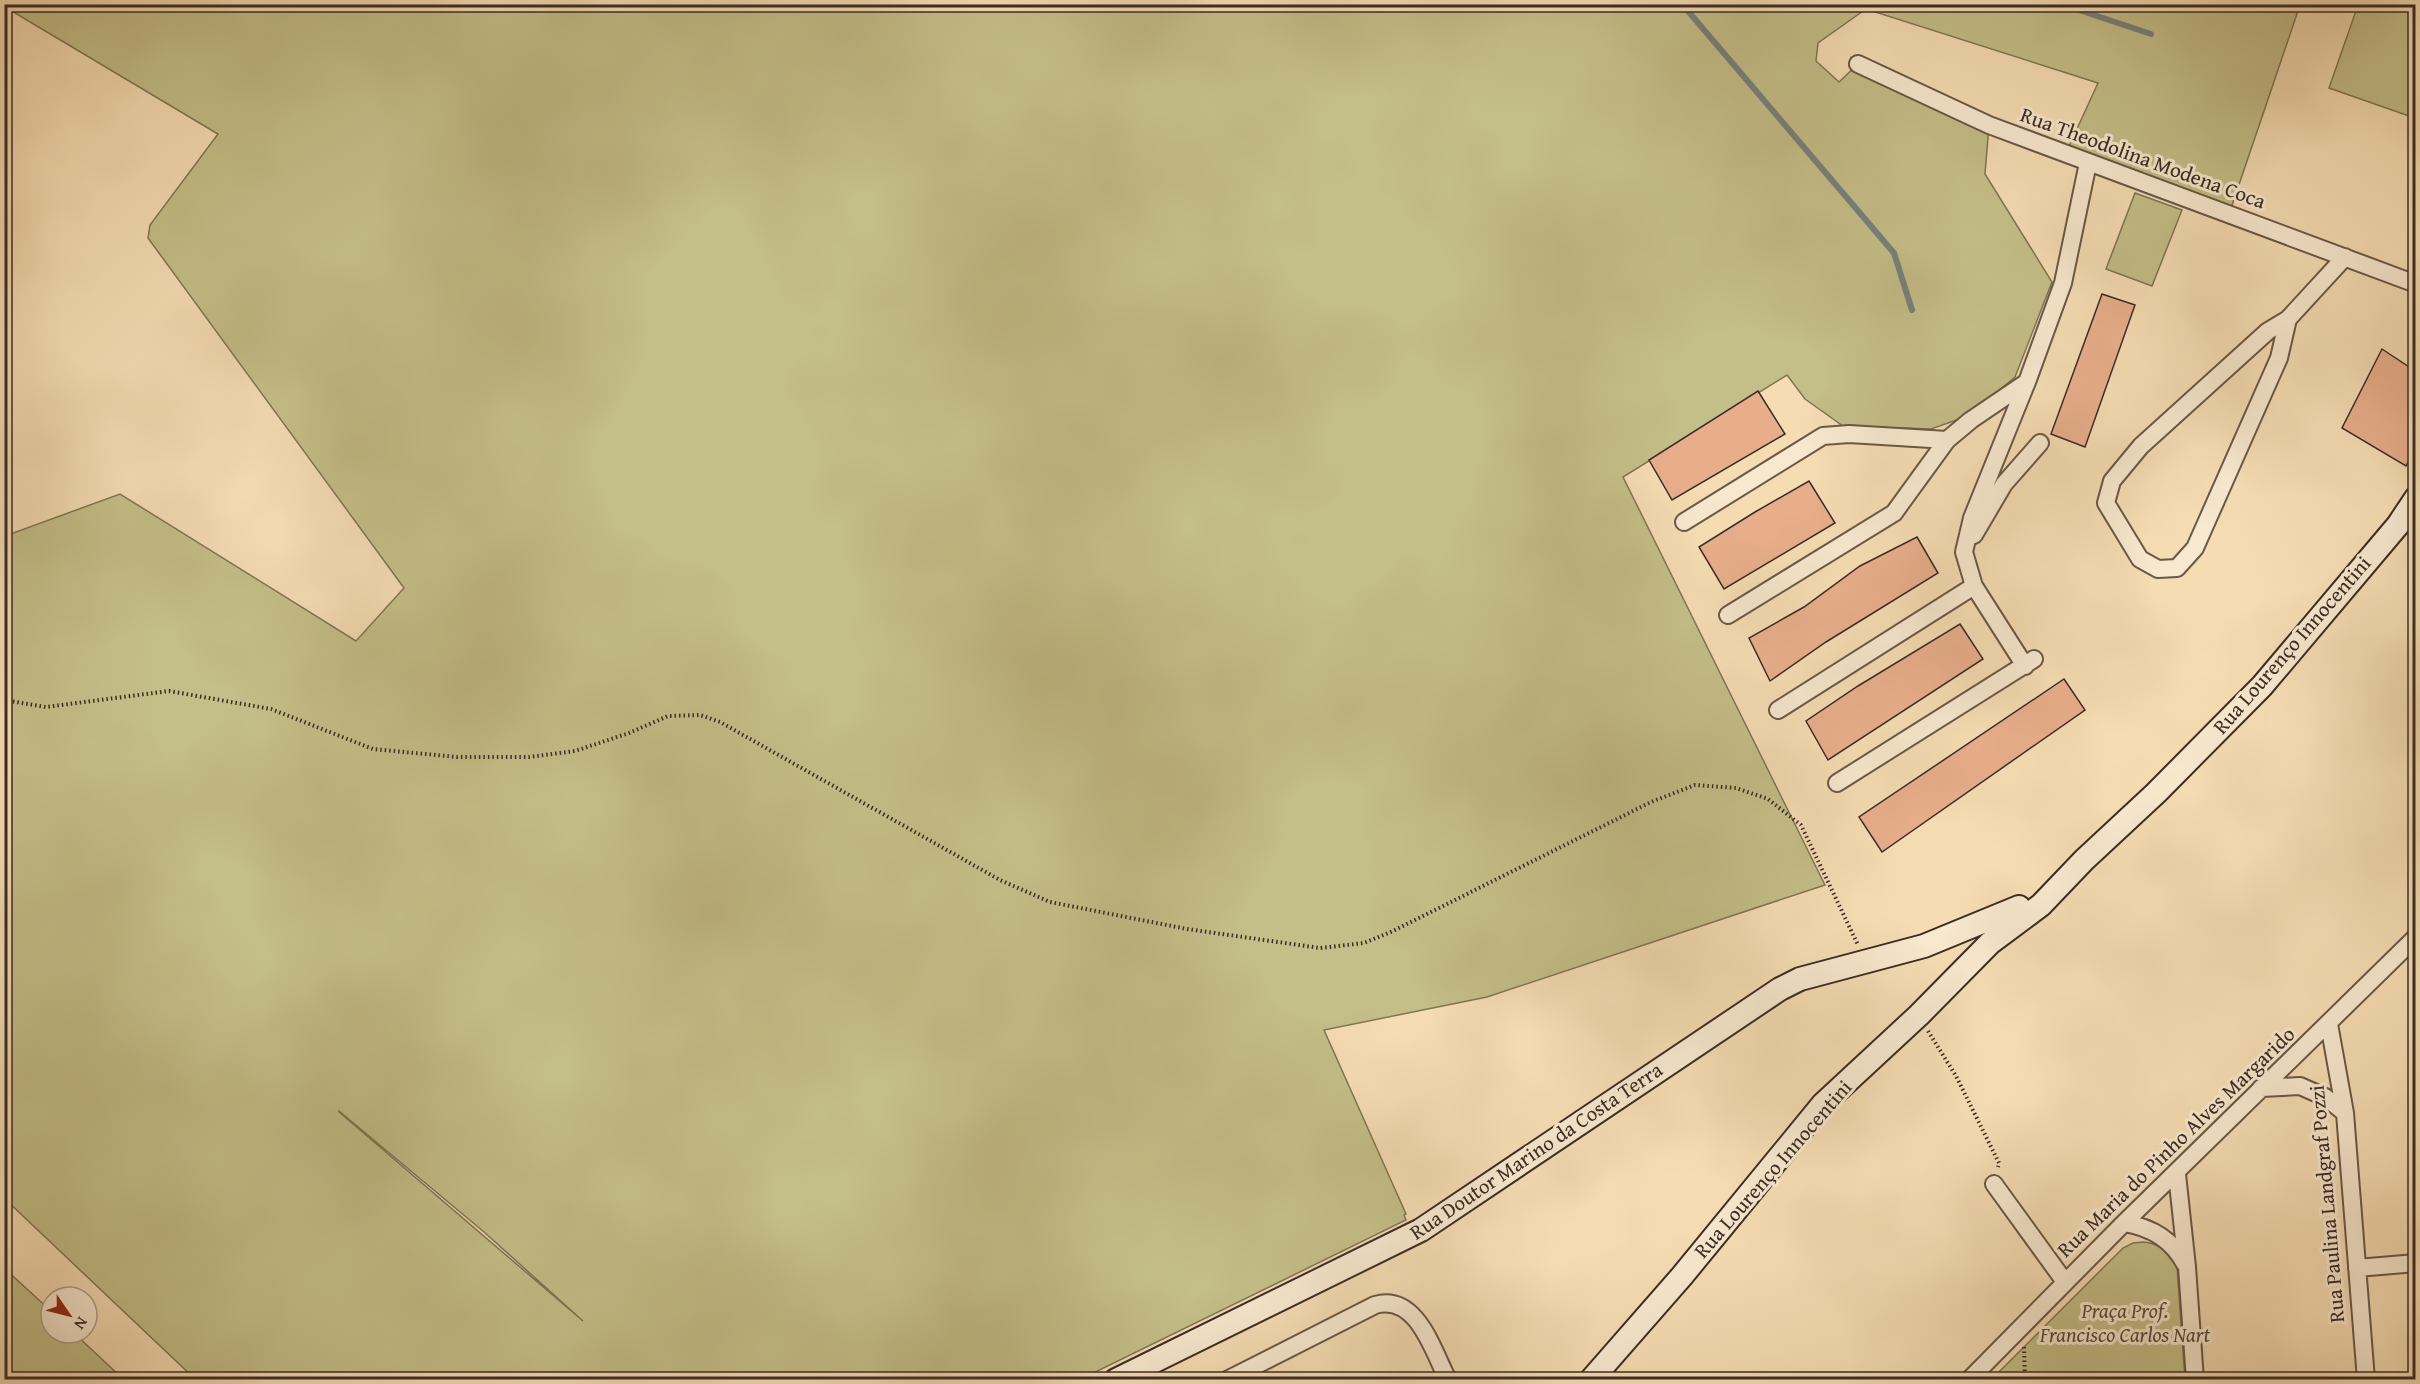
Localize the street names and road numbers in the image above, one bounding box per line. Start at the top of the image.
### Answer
street label: Rua Theodolina Modena Coca [2016,99,2270,216]
street label: Rua Lourenço Innocentini [2205,549,2378,741]
street label: Rua Maria do Pinho Alves Margarido [2049,1019,2302,1264]
street label: Rua Doutor Marino da Costa Terra [1403,1054,1668,1247]
street label: Rua Lourenço Innocentini [1686,1073,1859,1265]
street label: Rua Paulina Landgraf Pozzi [2301,1084,2352,1324]

